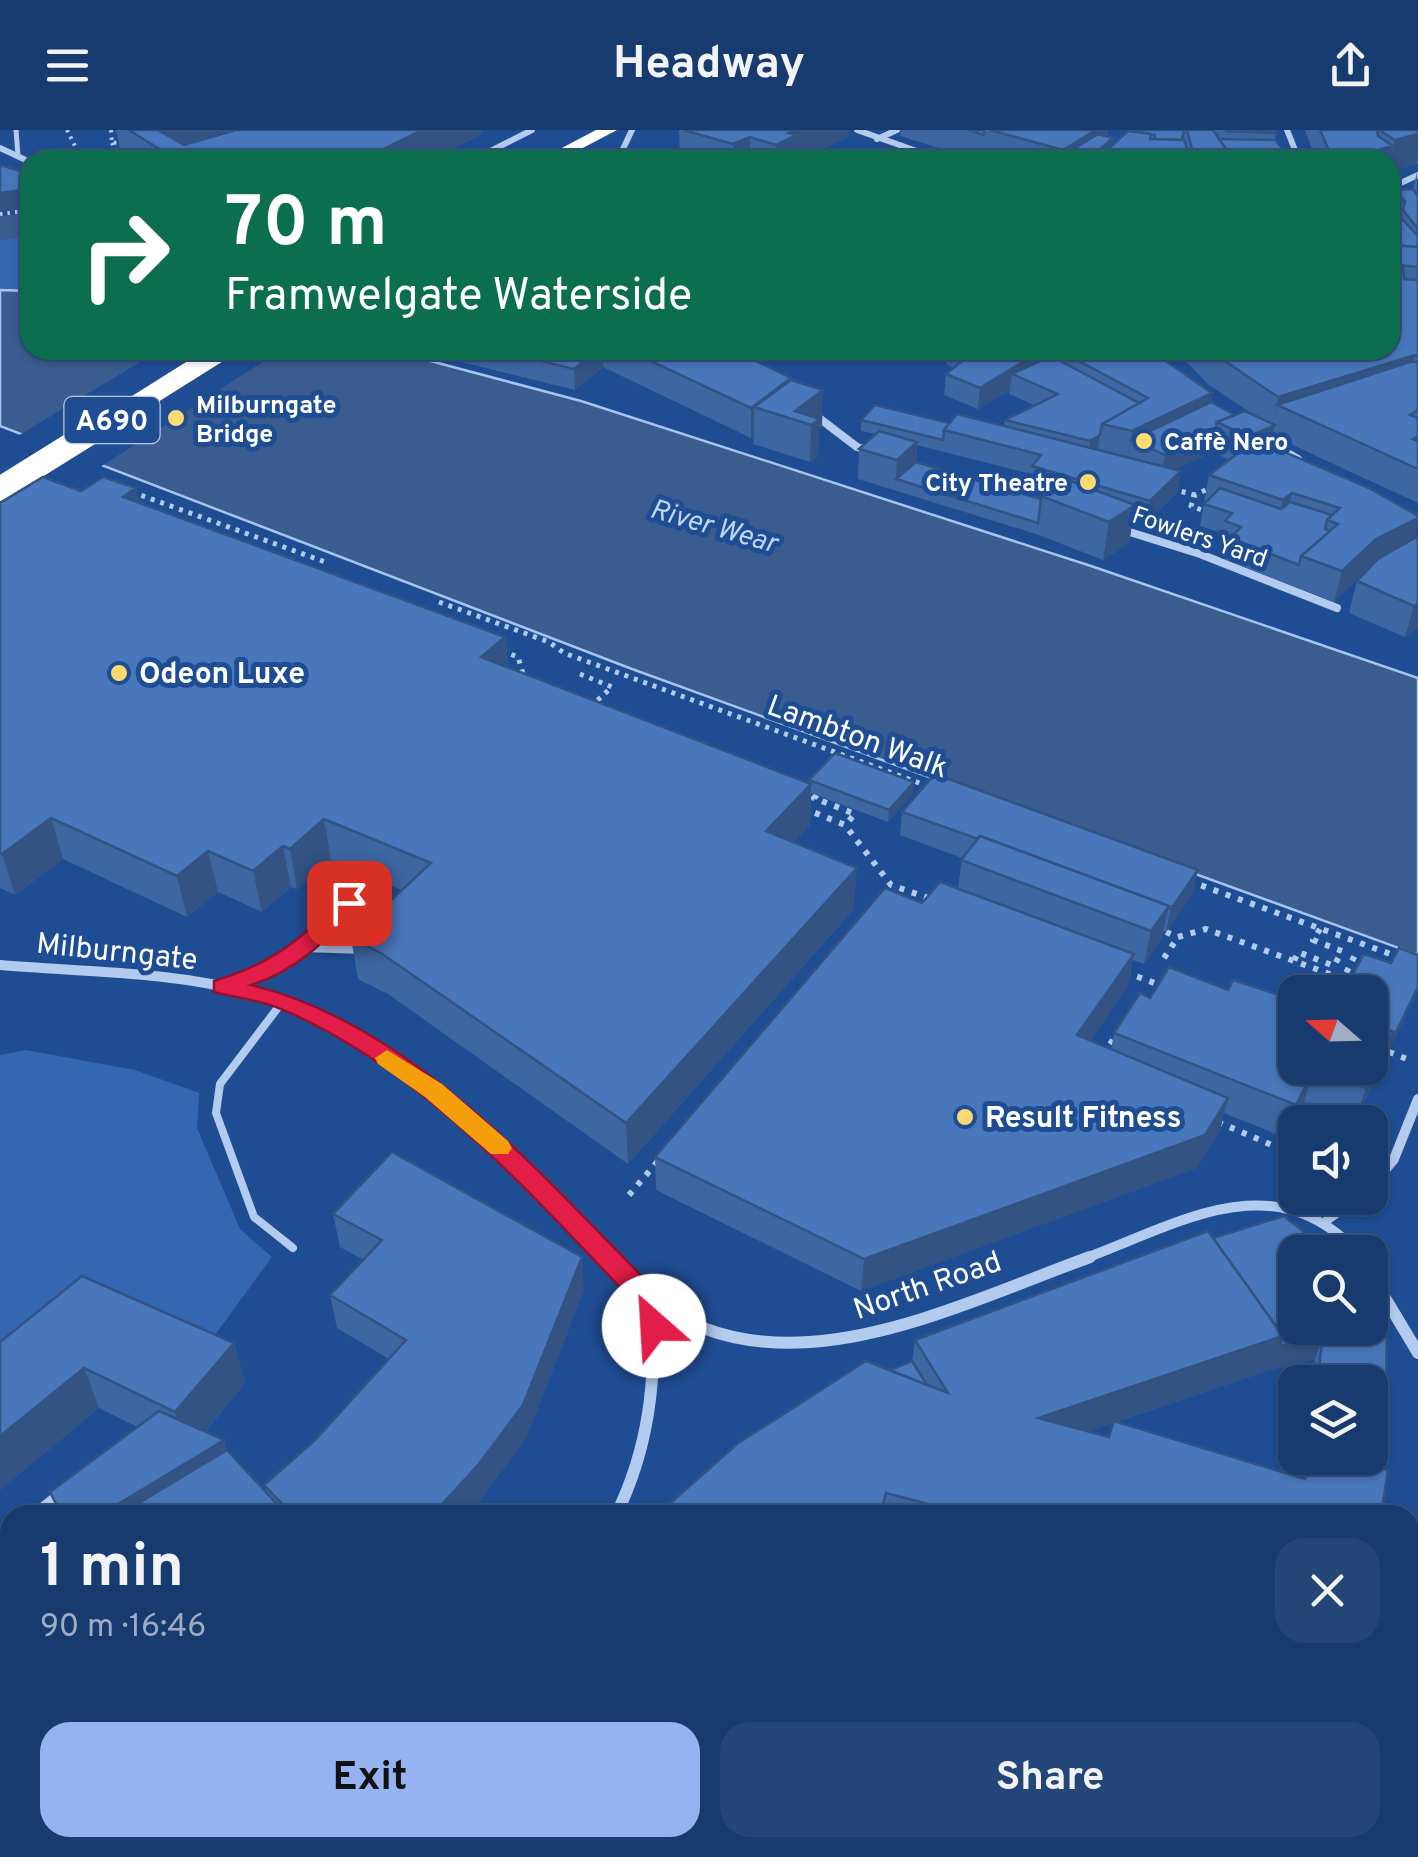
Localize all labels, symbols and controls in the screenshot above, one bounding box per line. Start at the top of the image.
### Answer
text: Headway [613,37,805,94]
icon: menu [40,38,95,93]
icon: share [1323,38,1378,93]
text: 70 m [225,182,388,271]
icon: right [60,190,190,320]
text: Framwelgate Waterside [225,269,692,326]
place label: Milburngate Bridge [196,391,336,452]
road number: A690 [64,397,160,443]
marker: Milburngate Bridge [165,407,187,429]
place label: Caffè Nero [1164,428,1288,460]
marker: Caffè Nero [1133,430,1155,452]
place label: City Theatre [925,469,1068,501]
marker: City Theatre [1077,471,1099,493]
water label: River Wear [645,493,783,564]
street label: Fowlers Yard [1127,501,1271,577]
place label: Odeon Luxe [139,657,305,694]
marker: Odeon Luxe [108,662,130,684]
street label: Lambton Walk [762,688,953,788]
pin [307,861,392,946]
icon: arrive [322,876,377,931]
street label: Milburngate [34,927,199,980]
north arrow [1278,975,1388,1085]
map controls [1278,975,1388,1475]
place label: Result Fitness [985,1101,1182,1138]
button: sound [1278,1105,1388,1215]
marker: Result Fitness [954,1106,976,1128]
button: search [1278,1235,1388,1345]
street label: North Road [849,1245,1007,1330]
position arrow [602,1274,706,1378]
button: layers [1278,1365,1388,1475]
text: 1 min [40,1532,184,1608]
button: close [1275,1538,1380,1643]
text: 90 m · 16:46 [40,1608,206,1648]
button: Exit [40,1722,700,1837]
button: Share [720,1722,1380,1837]

